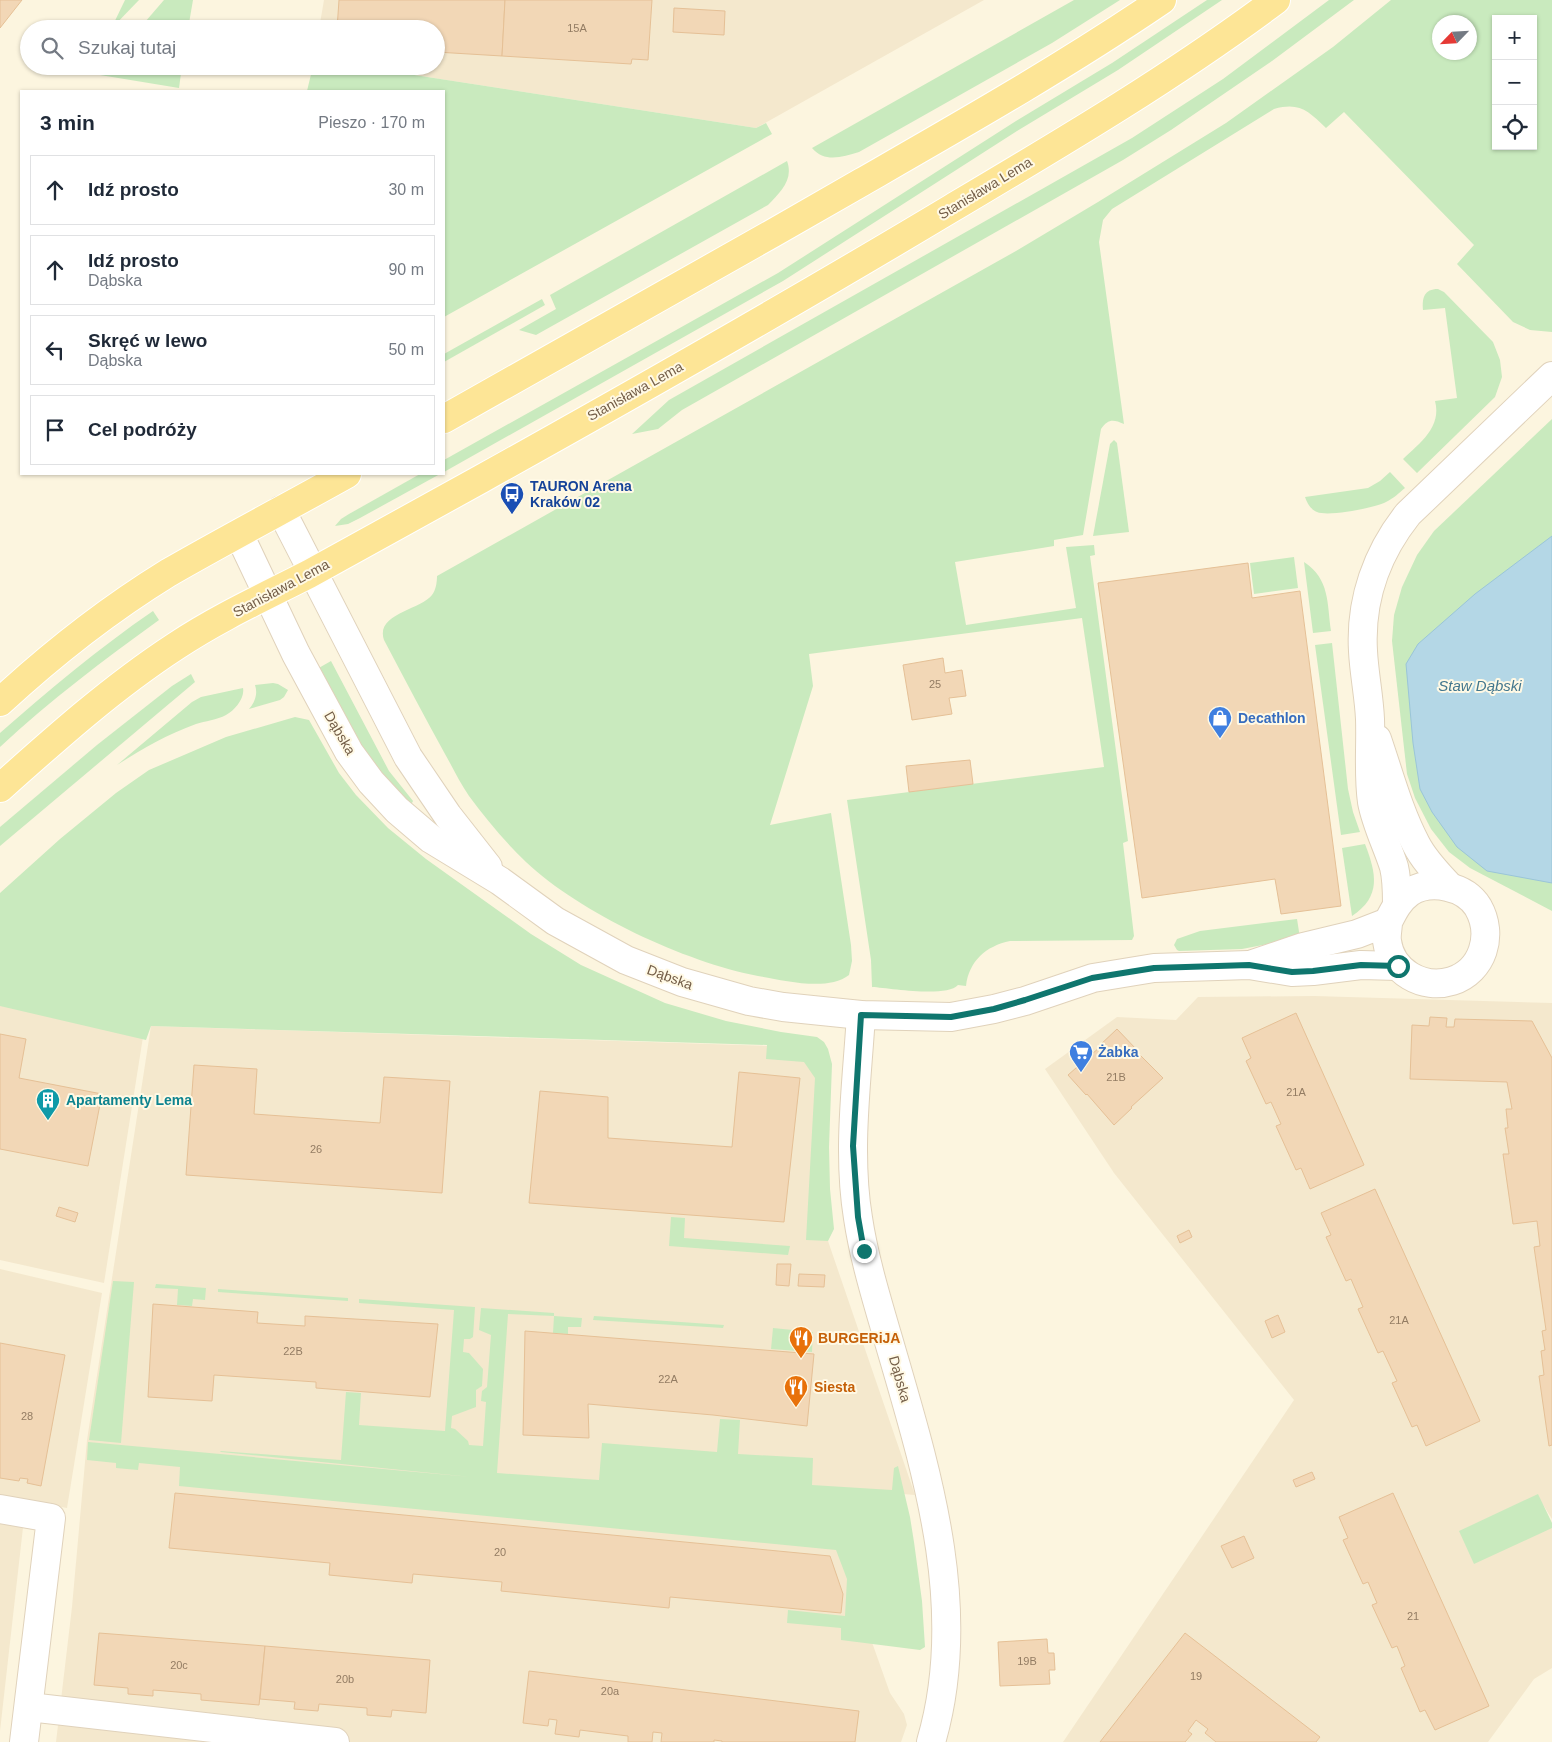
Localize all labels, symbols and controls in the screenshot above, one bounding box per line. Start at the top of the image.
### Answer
north arrow [1432,15,1477,60]
map controls [1492,15,1537,150]
button: + [1492,15,1537,60]
search box [20,20,445,75]
house number: 15A [567,22,587,34]
icon: search [38,34,66,62]
text: Szukaj tutaj [78,37,176,58]
button: − [1492,60,1537,105]
button: locate [1492,105,1537,150]
text: 3 min [40,111,95,134]
text: Pieszo · 170 m [318,114,425,131]
street label: Stanisława Lema [935,154,1035,222]
icon: ahead [41,176,69,204]
text: Idź prosto [88,179,179,200]
text: 30 m [388,181,424,198]
text: Idź prosto [88,250,179,271]
icon: ahead [41,256,69,284]
text: 90 m [388,261,424,278]
text: Dąbska [88,272,142,289]
text: Skręć w lewo [88,330,207,351]
icon: left [41,336,69,364]
text: 50 m [388,341,424,358]
text: Dąbska [88,352,142,369]
street label: Stanisława Lema [584,358,686,424]
icon: arrive [41,416,69,444]
text: Cel podróży [88,419,197,440]
place label: TAURON Arena Kraków 02 [530,478,632,510]
bus stop icon: TAURON Arena Kraków 02 [499,481,525,515]
street label: Stanisława Lema [230,556,332,620]
water label: Staw Dąbski [1438,677,1522,694]
house number: 25 [929,678,941,690]
shop icon: Decathlon [1207,705,1233,739]
street label: Dąbska [321,708,359,758]
place label: Decathlon [1238,710,1306,726]
route start [1387,955,1410,978]
street label: Dąbska [645,961,695,993]
supermarket icon: Żabka [1068,1039,1094,1073]
place label: Żabka [1098,1044,1139,1060]
house number: 21B [1106,1071,1126,1083]
house number: 21A [1286,1086,1306,1098]
building icon: Apartamenty Lema [35,1087,61,1121]
place label: Apartamenty Lema [66,1092,192,1108]
house number: 26 [310,1143,322,1155]
route end [853,1240,876,1263]
house number: 21A [1389,1314,1409,1326]
restaurant icon: BURGERiJA [788,1325,814,1359]
place label: BURGERiJA [818,1330,900,1346]
house number: 22B [283,1345,303,1357]
street label: Dąbska [886,1354,914,1404]
house number: 22A [658,1373,678,1385]
restaurant icon: Siesta [783,1374,809,1408]
place label: Siesta [814,1379,855,1395]
house number: 28 [21,1410,33,1422]
house number: 20 [494,1546,506,1558]
house number: 21 [1407,1610,1419,1622]
house number: 19B [1017,1655,1037,1667]
house number: 20c [170,1659,188,1671]
house number: 19 [1190,1670,1202,1682]
house number: 20b [336,1673,354,1685]
house number: 20a [601,1685,620,1697]

